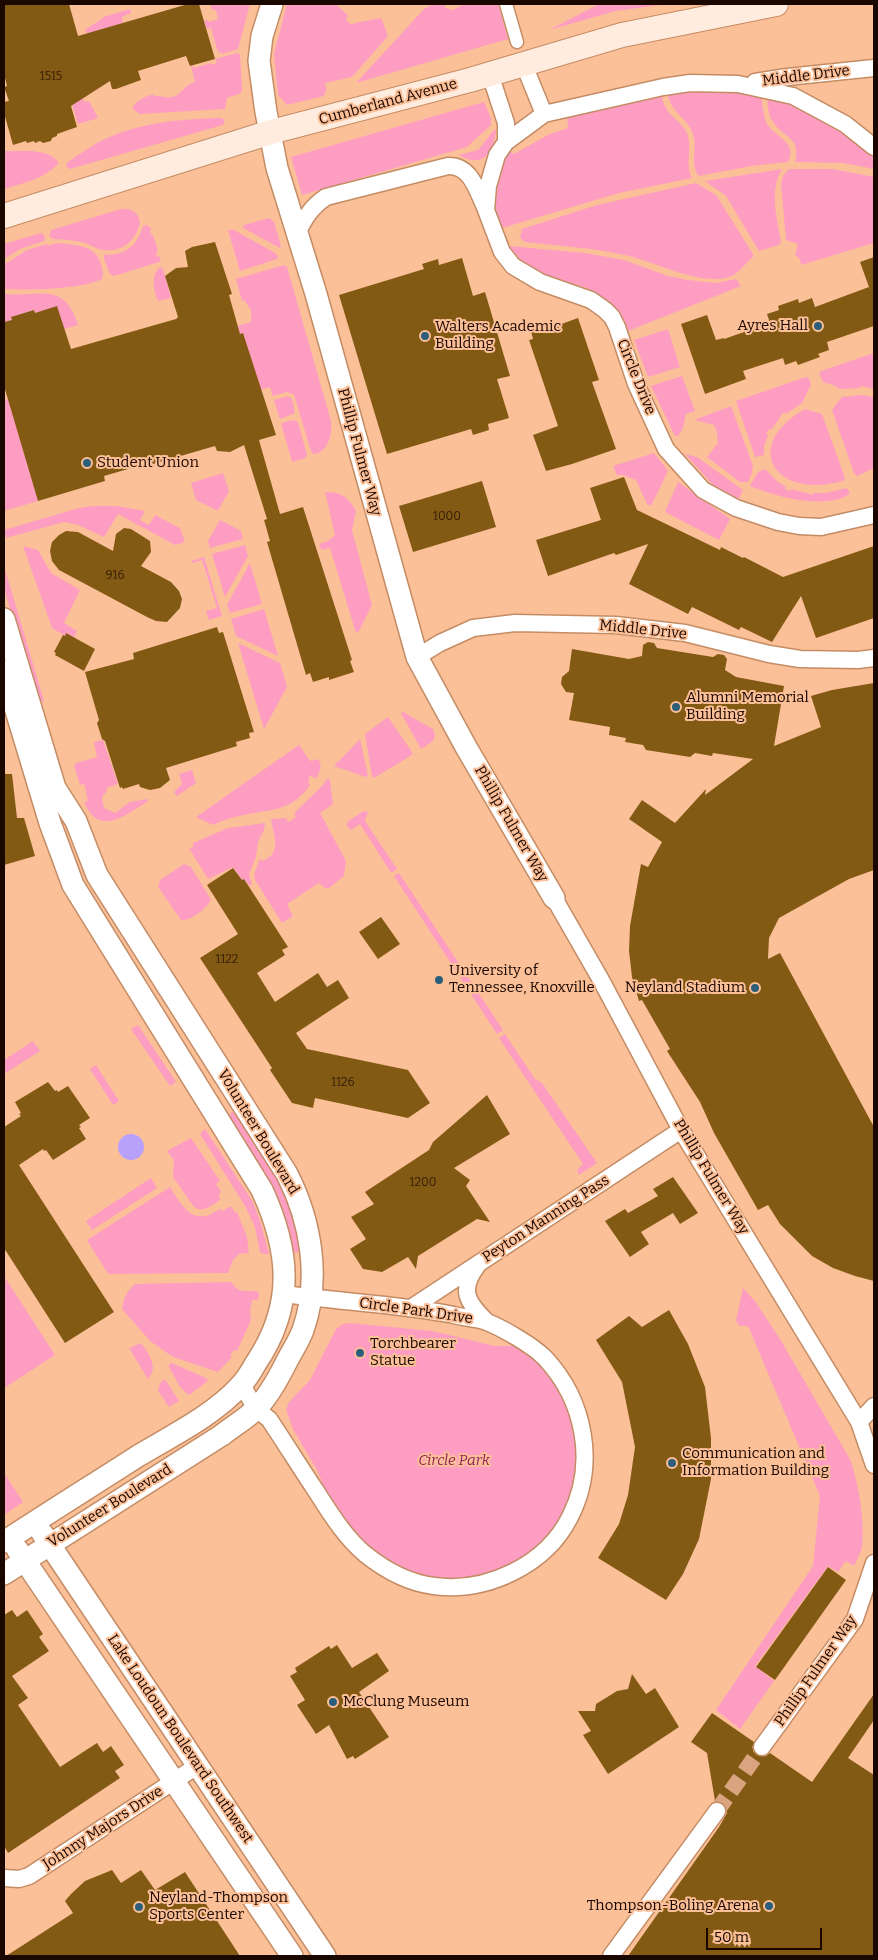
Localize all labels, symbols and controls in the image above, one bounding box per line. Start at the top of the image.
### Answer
street label: Middle Drive [761,62,851,90]
house number: 1515 [40,70,62,84]
street label: Cumberland Avenue [317,75,459,129]
place label: Ayres Hall [737,317,808,335]
place label: Walters Academic Building [435,318,561,353]
marker: Ayres Hall [812,320,824,332]
marker: Walters Academic Building [419,330,431,342]
street label: Circle Drive [613,337,659,417]
street label: Phillip Fulmer Way [333,386,385,518]
place label: Student Union [97,454,199,472]
marker: Student Union [81,457,93,469]
house number: 1000 [433,510,461,524]
house number: 916 [106,569,124,583]
street label: Middle Drive [598,616,688,644]
place label: Alumni Memorial Building [686,689,809,724]
marker: Alumni Memorial Building [670,701,682,713]
street label: Phillip Fulmer Way [470,763,552,885]
house number: 1122 [216,953,238,967]
place label: University of Tennessee, Knoxville [449,962,595,997]
marker: University of Tennessee, Knoxville [433,974,445,986]
place label: Neyland Stadium [625,979,745,997]
marker: Neyland Stadium [749,982,761,994]
street label: Volunteer Boulevard [213,1066,303,1198]
house number: 1126 [331,1076,355,1090]
street label: Phillip Fulmer Way [669,1116,753,1238]
street label: Peyton Manning Pass [479,1171,613,1267]
house number: 1200 [410,1176,436,1190]
street label: Circle Park Drive [358,1294,474,1328]
place label: Torchbearer Statue [370,1335,456,1370]
marker: Torchbearer Statue [354,1347,366,1359]
place label: Communication and Information Building [682,1445,829,1480]
park label: Circle Park [418,1452,490,1470]
marker: Communication and Information Building [666,1457,678,1469]
street label: Volunteer Boulevard [45,1460,175,1552]
street label: Phillip Fulmer Way [771,1612,861,1730]
street label: Lake Loudoun Boulevard Southwest [103,1631,257,1847]
place label: McClung Museum [343,1693,469,1711]
marker: McClung Museum [327,1696,339,1708]
street label: Johnny Majors Drive [39,1782,167,1874]
place label: Neyland-Thompson Sports Center [149,1889,288,1924]
place label: Thompson-Boling Arena [587,1897,759,1915]
marker: Thompson-Boling Arena [763,1900,775,1912]
marker: Neyland-Thompson Sports Center [133,1901,145,1913]
scale bar [708,1918,824,1950]
text: 50 m [714,1928,749,1946]

